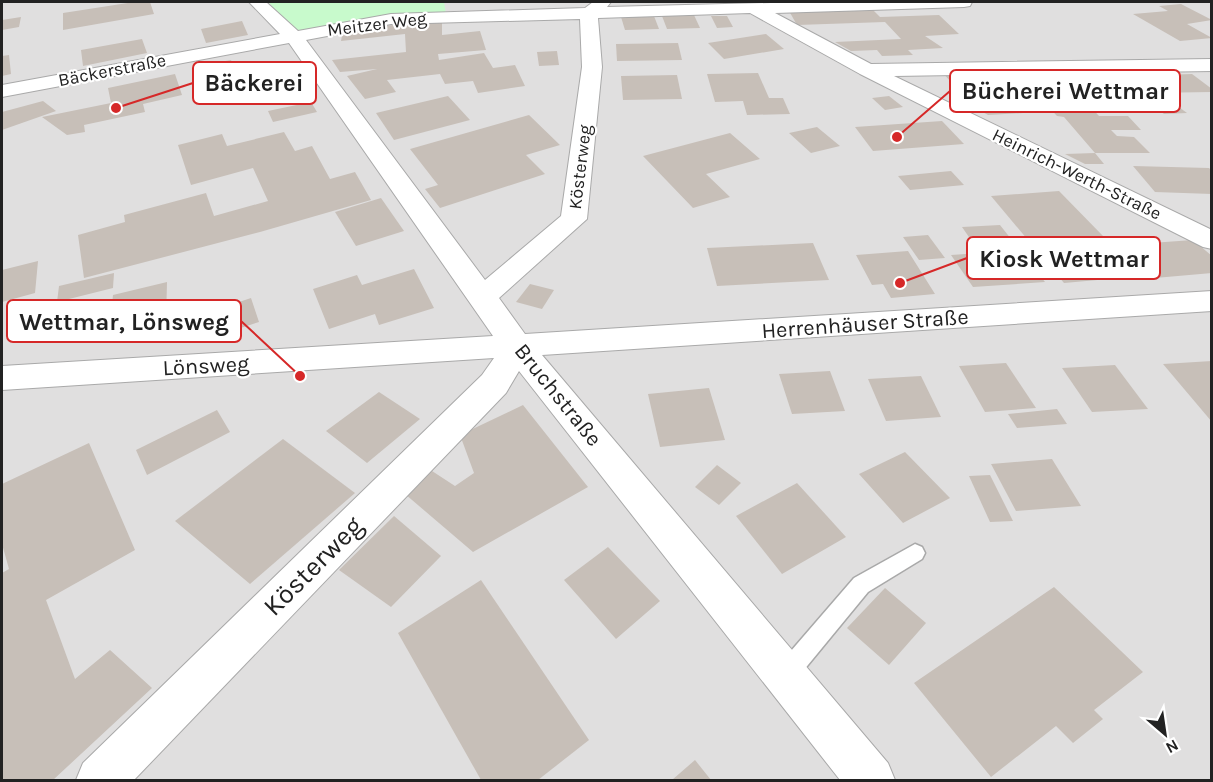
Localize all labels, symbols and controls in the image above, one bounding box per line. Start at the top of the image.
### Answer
street label: Meitzer Weg [326,7,428,41]
street label: Bäckerstraße [56,49,168,91]
callout: Bäckerei [193,62,316,104]
text: Bäckerei [204,69,304,97]
callout: Bücherei Wettmar [950,70,1180,112]
text: Bücherei Wettmar [962,77,1169,105]
street label: Kösterweg [564,123,596,211]
street label: Heinrich-Werth-Straße [989,123,1165,225]
callout: Kiosk Wettmar [967,237,1160,279]
text: Kiosk Wettmar [979,245,1149,273]
callout: Wettmar, Lönsweg [7,300,241,342]
street label: Herrenhäuser Straße [761,304,969,344]
text: Wettmar, Lönsweg [19,308,229,336]
street label: Bruchstraße [509,339,607,451]
street label: Lönsweg [162,351,251,381]
street label: Kösterweg [257,510,369,622]
north arrow [1135,704,1195,764]
text: N [1162,736,1182,758]

